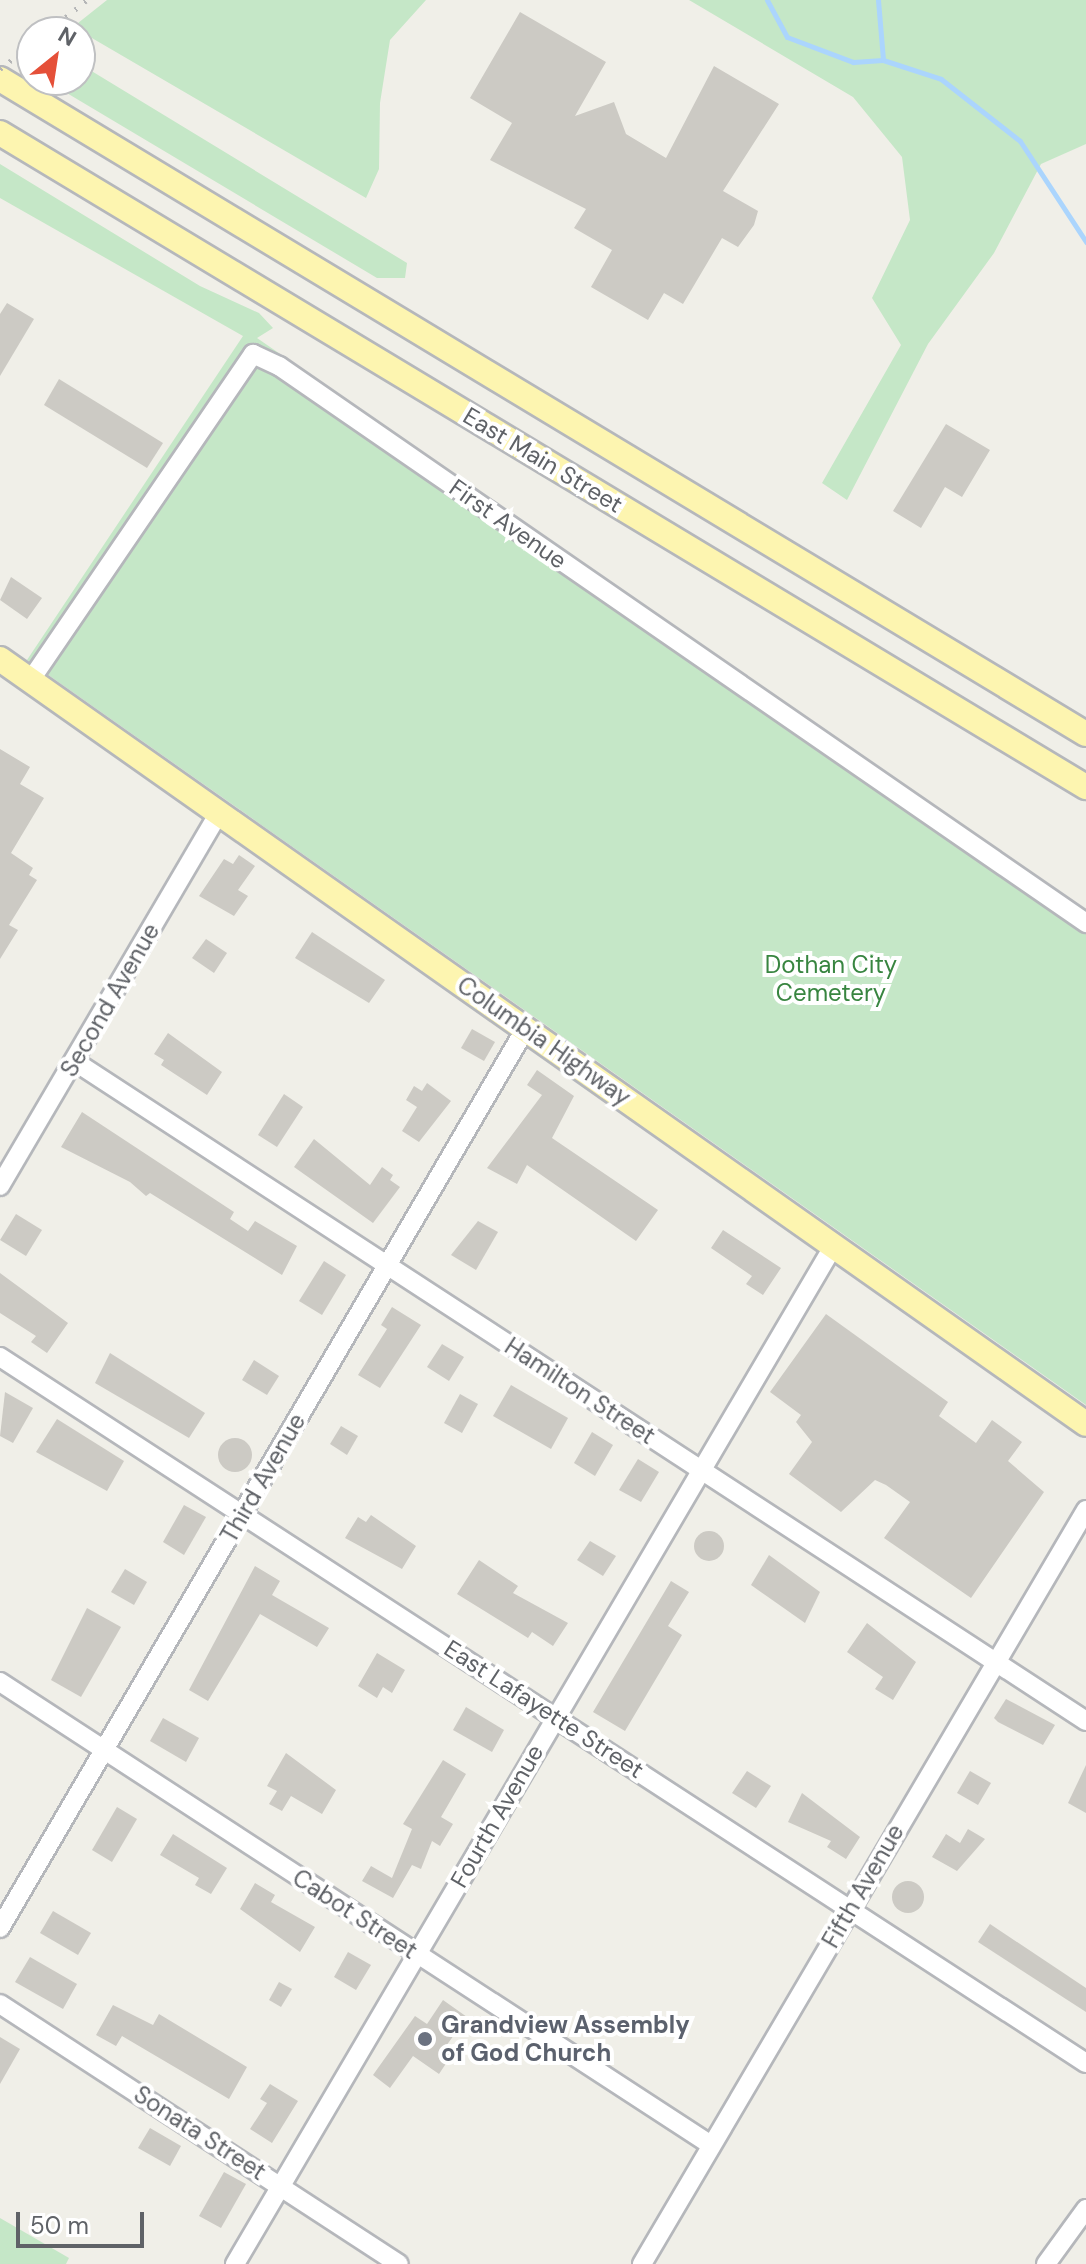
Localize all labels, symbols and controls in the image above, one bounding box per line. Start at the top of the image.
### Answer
north arrow [16,16,96,96]
text: N [53,20,81,53]
street label: East Main Street [458,401,628,519]
street label: First Avenue [444,473,572,575]
street label: Second Avenue [54,918,166,1082]
park label: Dothan City Cemetery [765,951,897,1007]
street label: Columbia Highway [452,970,636,1112]
street label: Hamilton Street [499,1332,661,1450]
street label: Third Avenue [214,1408,312,1548]
street label: East Lafayette Street [439,1634,649,1784]
street label: Fourth Avenue [444,1739,550,1893]
street label: Fifth Avenue [816,1819,910,1953]
street label: Cabot Street [287,1863,423,1965]
place label: Grandview Assembly of God Church [441,2011,690,2067]
marker: Grandview Assembly of God Church [416,2030,434,2048]
street label: Sonata Street [129,2080,271,2186]
scale bar [20,2196,148,2246]
text: 50 m [30,2210,89,2241]

